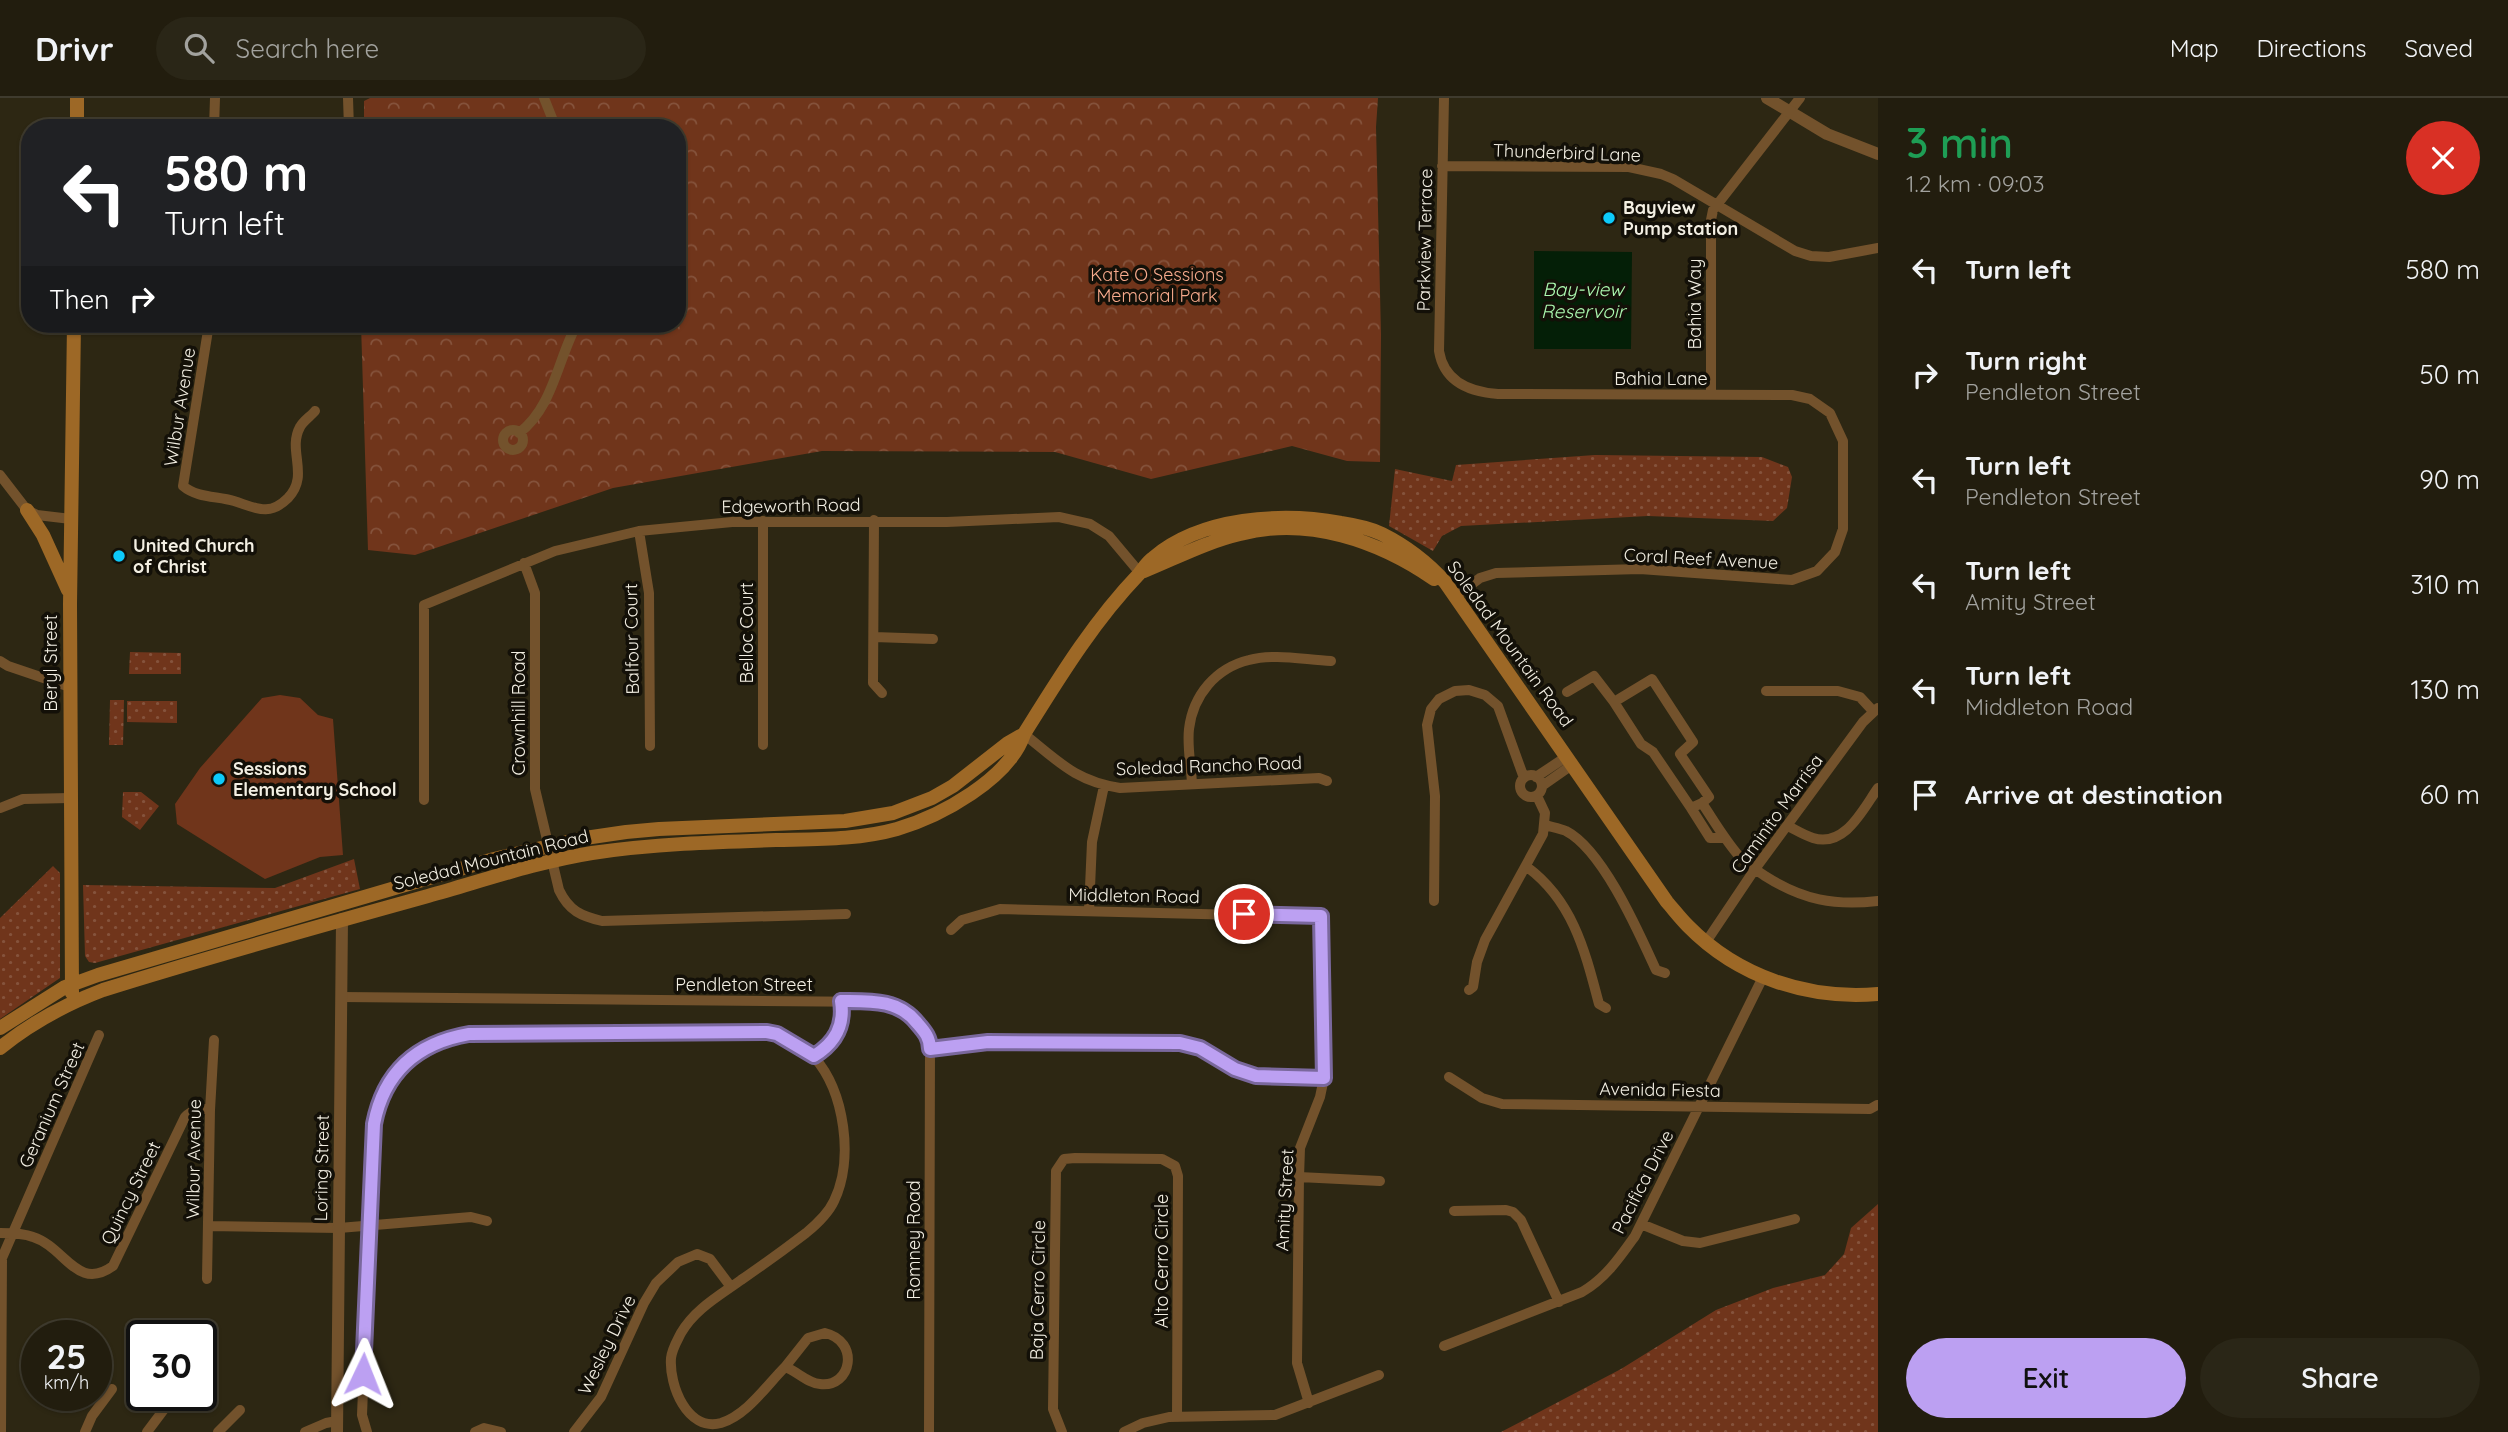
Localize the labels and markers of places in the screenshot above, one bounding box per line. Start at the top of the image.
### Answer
place label: Bayview Pump station [1623,196,1738,240]
marker: Bayview Pump station [1601,210,1617,226]
place label: United Church of Christ [133,534,255,578]
marker: United Church of Christ [111,548,127,564]
place label: Sessions Elementary School [233,757,397,801]
marker: Sessions Elementary School [211,771,227,787]
pin [1214,884,1274,944]

